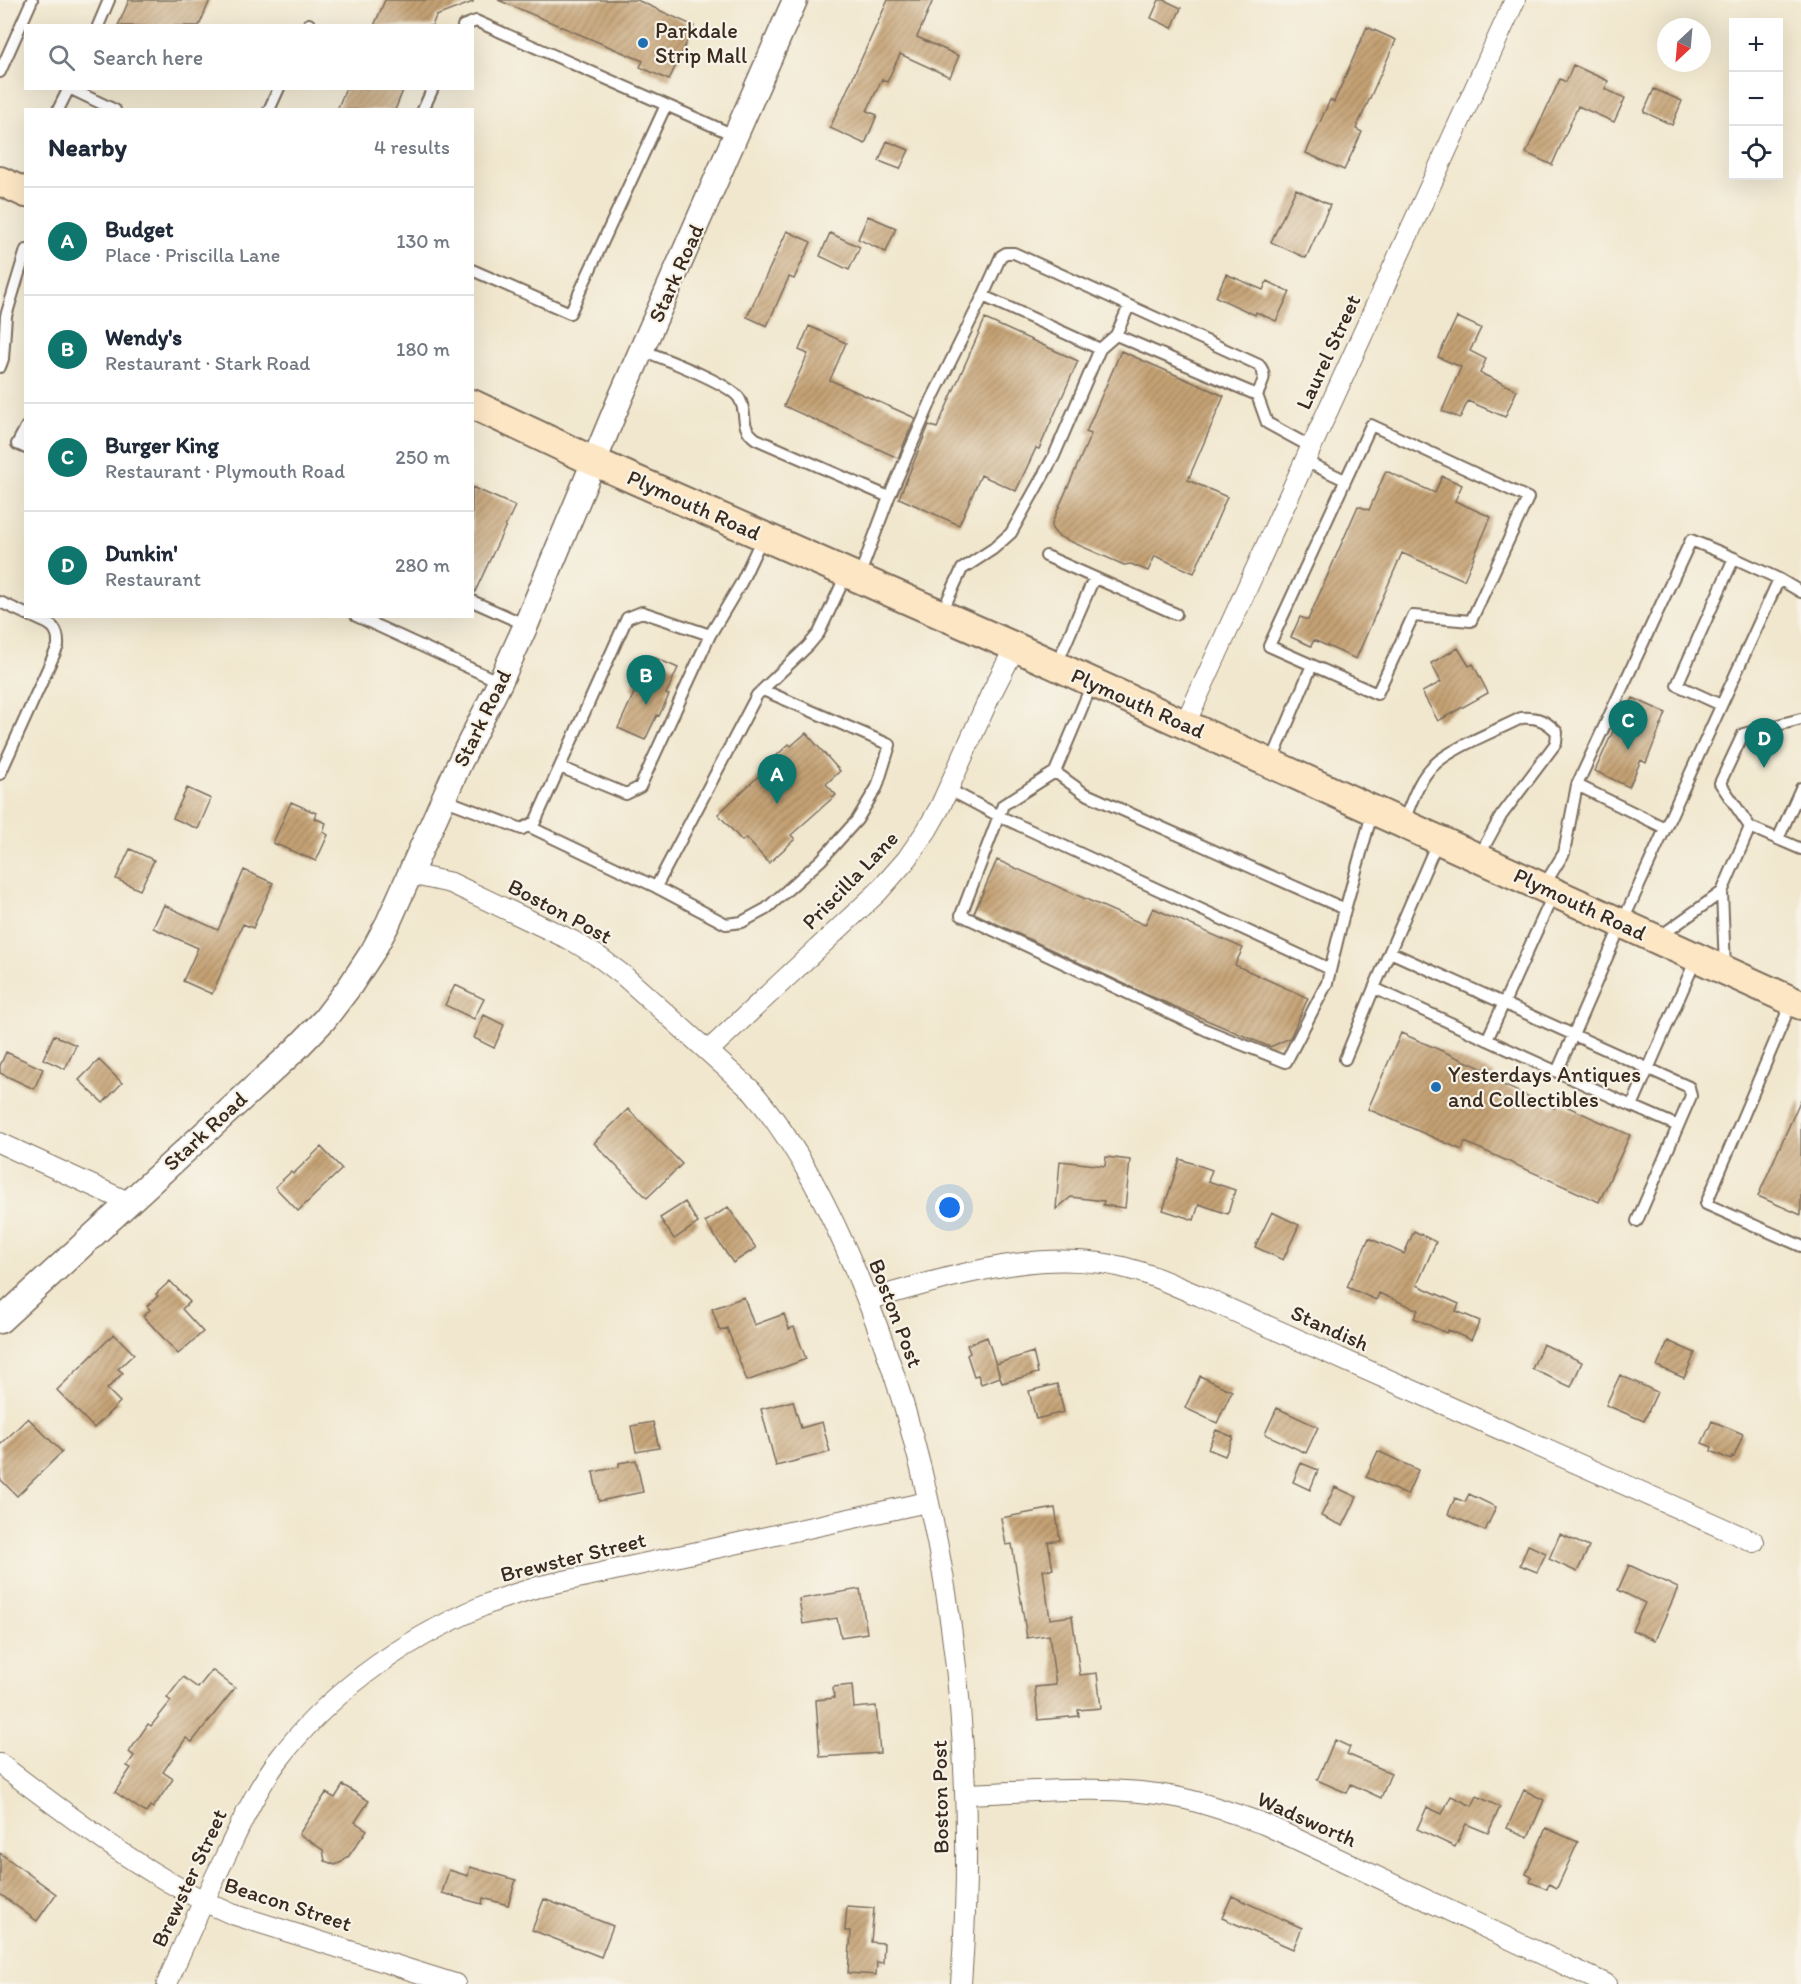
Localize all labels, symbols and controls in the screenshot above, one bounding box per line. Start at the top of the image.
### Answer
place label: Parkdale Strip Mall [655,17,747,69]
north arrow [1657,18,1711,72]
map controls [1729,18,1783,180]
button: + [1729,18,1783,72]
search box [24,24,474,90]
marker: Parkdale Strip Mall [636,36,650,50]
icon: search [45,41,78,74]
text: Search here [93,44,203,71]
button: − [1729,72,1783,126]
button: locate [1729,126,1783,180]
text: Nearby [48,131,127,163]
text: 4 results [374,135,450,159]
text: Budget [105,216,173,243]
street label: Stark Road [642,219,710,327]
text: A [61,229,74,253]
text: 130 m [396,229,450,253]
text: Place · Priscilla Lane [105,243,280,267]
street label: Laurel Street [1290,290,1366,414]
text: Wendy's [105,324,182,351]
text: B [61,337,74,361]
text: 180 m [396,337,450,361]
text: Restaurant · Stark Road [105,351,310,375]
text: Burger King [105,432,219,459]
text: C [61,445,74,469]
text: 250 m [395,445,450,469]
text: Restaurant · Plymouth Road [105,459,345,483]
street label: Plymouth Road [623,464,765,546]
text: Dunkin' [105,540,178,567]
text: D [61,553,74,577]
text: 280 m [395,553,450,577]
text: Restaurant [105,567,201,591]
pin: B [626,656,666,705]
street label: Plymouth Road [1067,662,1209,744]
street label: Stark Road [447,665,517,771]
pin: C [1608,700,1648,750]
pin: D [1744,718,1784,768]
pin: A [758,754,796,804]
street label: Priscilla Lane [796,825,904,935]
street label: Plymouth Road [1509,861,1651,947]
street label: Boston Post [503,872,617,950]
place label: Yesterdays Antiques and Collectibles [1448,1061,1641,1113]
marker: Yesterdays Antiques and Collectibles [1429,1080,1443,1094]
street label: Stark Road [157,1085,253,1177]
your location [935,1193,964,1222]
street label: Boston Post [863,1255,929,1371]
street label: Standish [1287,1299,1373,1357]
street label: Brewster Street [497,1526,649,1588]
street label: Boston Post [926,1740,954,1854]
street label: Wadsworth [1253,1785,1361,1853]
street label: Brewster Street [145,1805,233,1951]
street label: Beacon Street [221,1871,355,1937]

